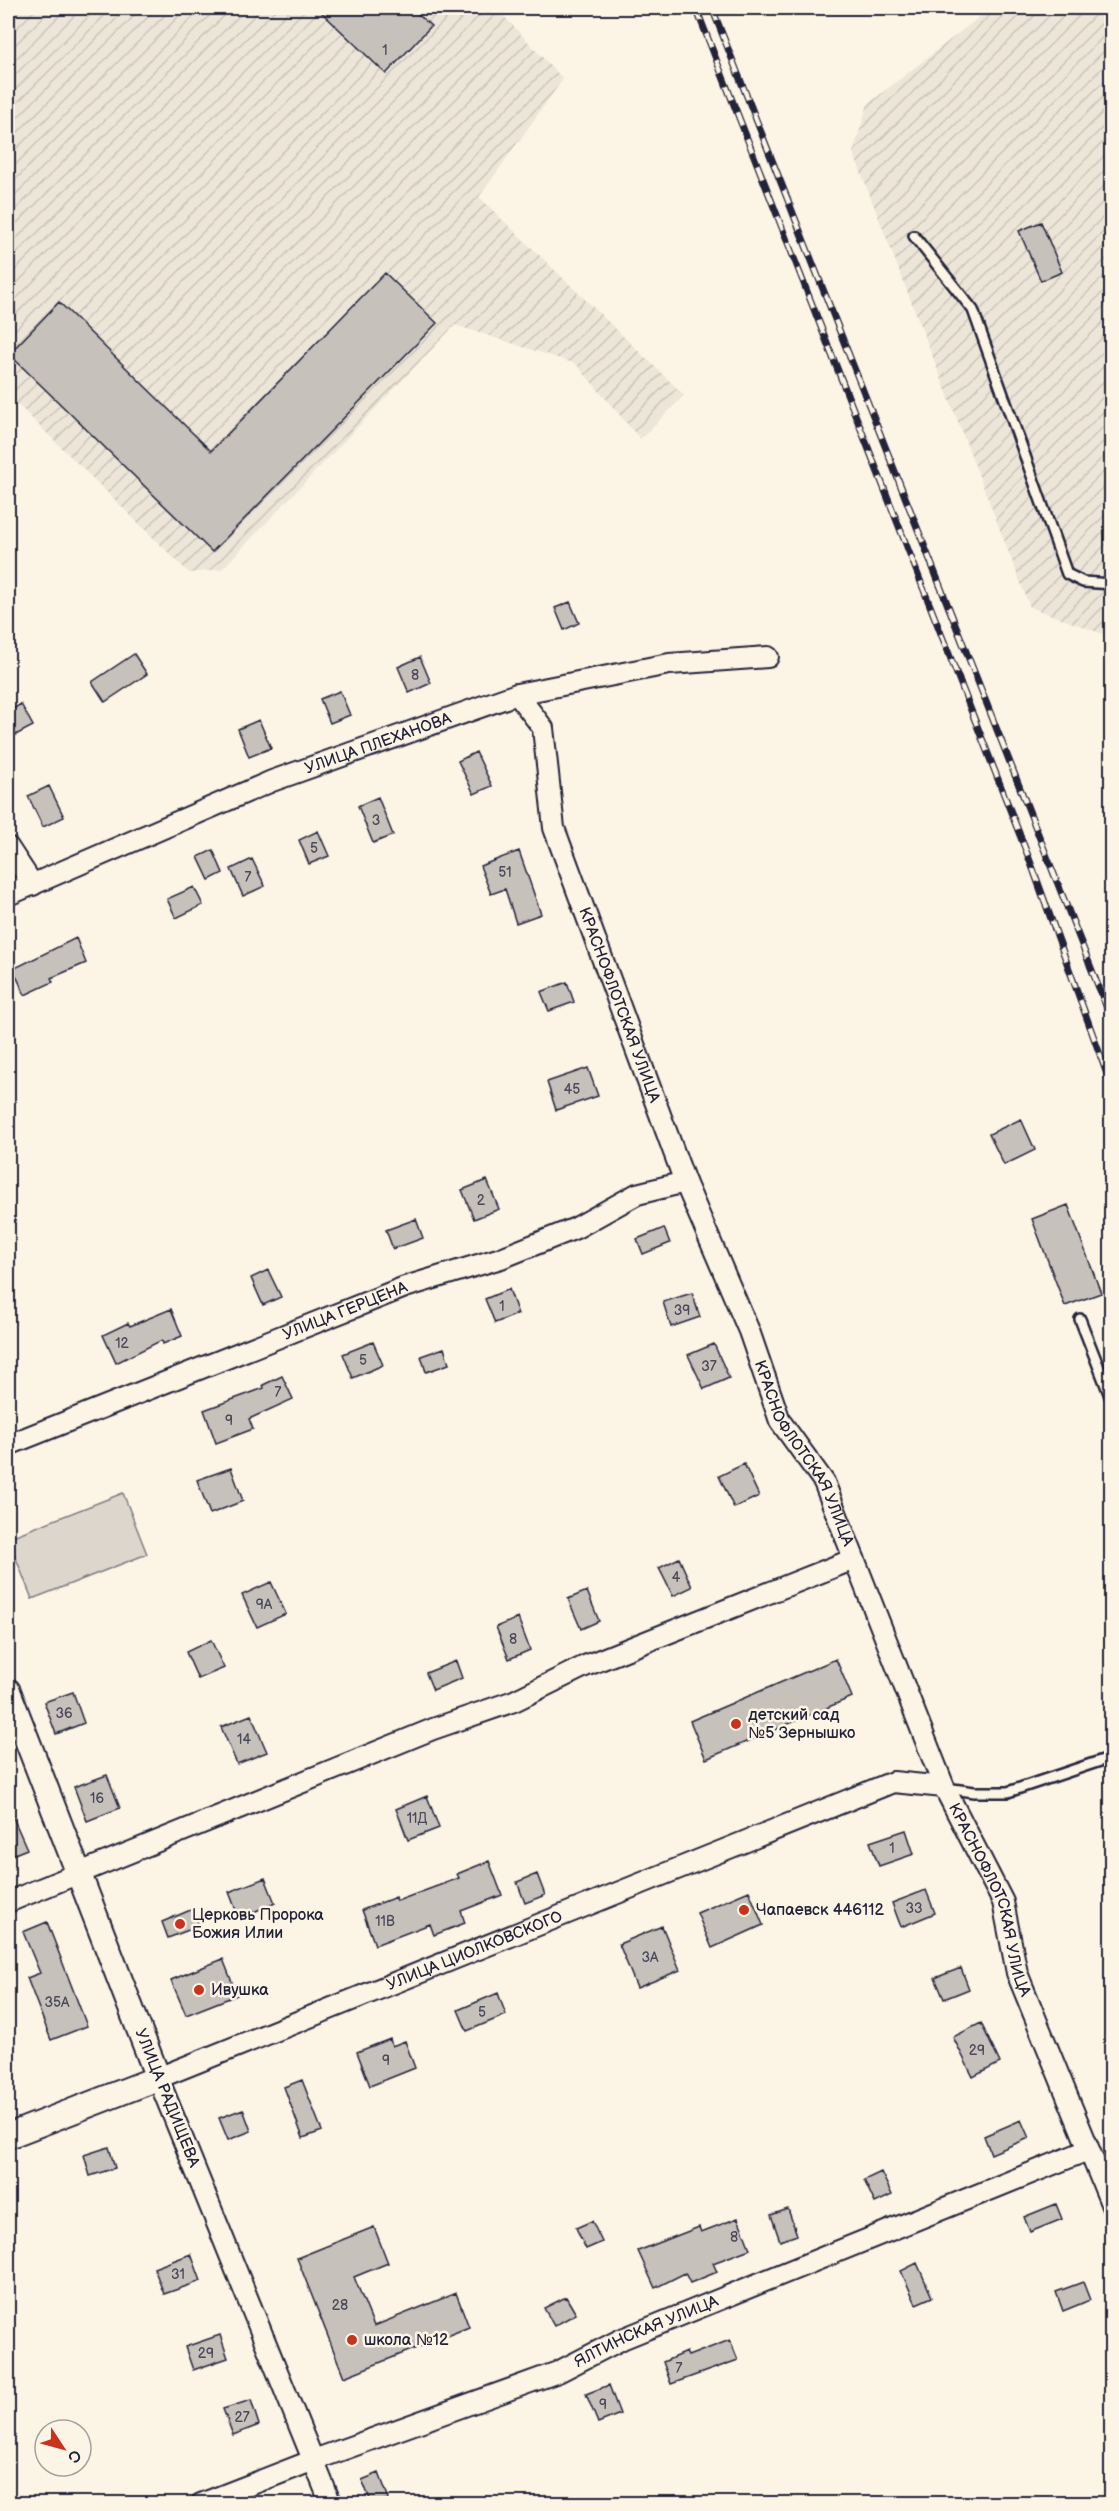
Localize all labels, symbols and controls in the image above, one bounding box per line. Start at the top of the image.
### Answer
house number: 1 [382,42,388,59]
house number: 8 [411,667,419,684]
street label: УЛИЦА ПЛЕХАНОВА [302,709,454,778]
house number: 3 [372,812,380,829]
house number: 5 [310,840,318,857]
house number: 51 [498,864,512,881]
house number: 7 [245,869,252,886]
street label: КРАСНОФЛОТСКАЯ УЛИЦА [575,905,664,1105]
house number: 45 [564,1081,580,1098]
house number: 2 [477,1192,486,1209]
street label: УЛИЦА ГЕРЦЕНА [280,1277,411,1344]
house number: 1 [499,1298,505,1315]
house number: 39 [674,1302,690,1319]
house number: 12 [115,1335,130,1352]
house number: 5 [359,1352,367,1369]
house number: 37 [701,1358,717,1375]
street label: КРАСНОФЛОТСКАЯ УЛИЦА [750,1358,858,1549]
house number: 7 [275,1384,282,1401]
house number: 9 [225,1412,233,1429]
house number: 4 [672,1569,681,1586]
house number: 9А [256,1596,273,1613]
house number: 8 [509,1631,517,1648]
house number: 36 [55,1705,73,1722]
place label: детский сад №5 Зернышко [748,1706,855,1743]
marker: детский сад №5 Зернышко [729,1717,743,1731]
house number: 14 [237,1731,251,1748]
house number: 16 [90,1790,104,1807]
street label: КРАСНОФЛОТСКАЯ УЛИЦА [944,1800,1035,2000]
house number: 11Д [407,1810,427,1827]
house number: 1 [889,1840,895,1857]
house number: 33 [905,1900,923,1917]
place label: Чапаевск 446112 [756,1901,884,1920]
marker: Чапаевск 446112 [737,1903,751,1917]
place label: Церковь Пророка Божия Илии [192,1906,324,1943]
street label: УЛИЦА ЦИОЛКОВСКОГО [384,1906,566,1994]
house number: 11В [375,1913,395,1930]
marker: Церковь Пророка Божия Илии [173,1917,187,1931]
house number: 3А [641,1949,659,1966]
place label: Ивушка [211,1981,269,2000]
marker: Ивушка [192,1983,206,1997]
house number: 35А [44,1994,70,2011]
house number: 5 [478,2004,486,2021]
street label: УЛИЦА РАДИЩЕВА [131,2026,204,2170]
house number: 29 [969,2042,985,2059]
house number: 9 [382,2052,390,2069]
house number: 8 [730,2229,738,2246]
house number: 31 [171,2266,185,2283]
street label: ЯЛТИНСКАЯ УЛИЦА [571,2291,721,2371]
house number: 28 [332,2297,348,2314]
place label: школа №12 [364,2331,449,2350]
marker: школа №12 [345,2333,359,2347]
house number: 29 [198,2345,214,2362]
house number: 7 [676,2360,683,2377]
house number: 9 [599,2396,607,2413]
house number: 27 [234,2409,250,2426]
north arrow [33,2418,93,2478]
text: С [63,2446,85,2466]

